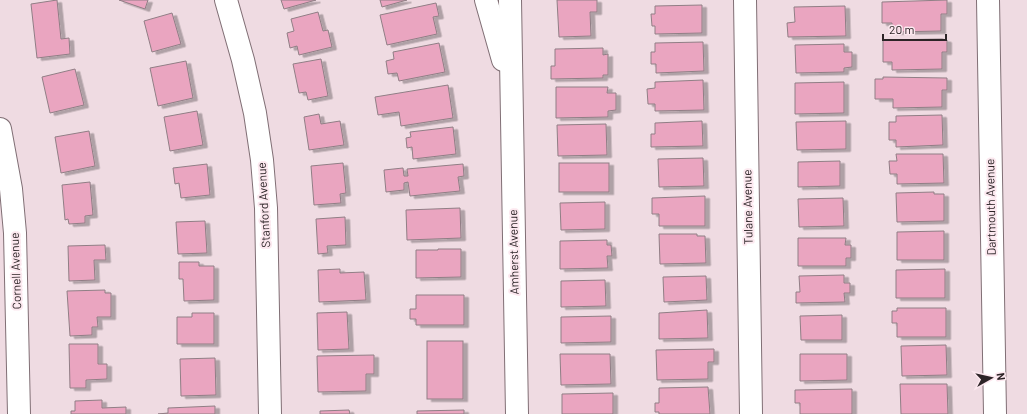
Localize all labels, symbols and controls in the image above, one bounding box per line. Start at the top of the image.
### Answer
scale bar [883,16,946,42]
text: 20 m [889,22,915,36]
street label: Dartmouth Avenue [982,159,998,255]
street label: Stanford Avenue [254,162,272,248]
street label: Tulane Avenue [739,169,755,245]
street label: Amherst Avenue [505,209,521,295]
street label: Cornell Avenue [7,232,23,310]
north arrow [971,358,1011,398]
text: N [994,372,1008,381]

